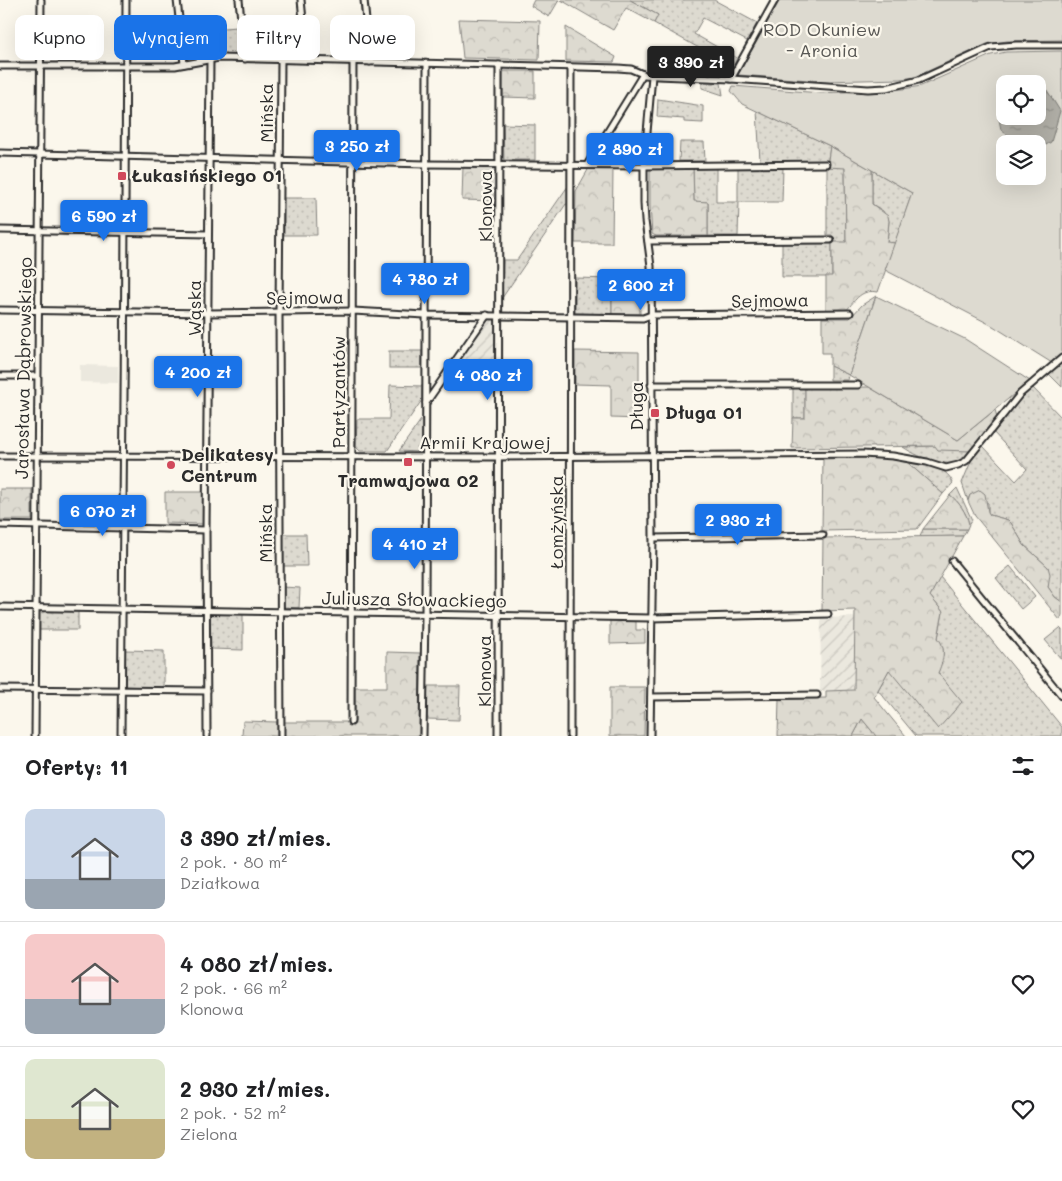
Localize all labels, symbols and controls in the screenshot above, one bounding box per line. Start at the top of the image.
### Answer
chip: Kupno [15,15,104,60]
chip: Wynajem [114,15,227,60]
chip: Filtry [237,15,320,60]
chip: Nowe [330,15,415,60]
park label: ROD Okuniew - Aronia [763,17,881,62]
pin: 3 390 zł [639,46,743,88]
text: 3 390 zł [658,51,724,72]
map controls [996,75,1046,185]
button: locate [996,75,1046,125]
street label: Mińska [254,83,278,143]
pin: 3 250 zł [305,130,409,172]
pin: 2 890 zł [578,132,682,175]
text: 3 250 zł [325,135,389,156]
button: layers [996,135,1046,185]
text: 2 890 zł [597,138,663,159]
place label: Łukasińskiego 01 [131,163,282,187]
marker: Łukasińskiego 01 [116,170,128,182]
street label: Klonowa [473,170,497,242]
pin: 6 590 zł [52,200,156,242]
text: 6 590 zł [71,205,137,226]
street label: Jarosława Dąbrowskiego [9,256,37,479]
pin: 4 780 zł [373,262,477,305]
text: 4 780 zł [392,268,458,289]
pin: 2 600 zł [589,268,693,311]
text: 2 600 zł [608,274,674,295]
street label: Wąska [182,280,206,336]
street label: Sejmowa [266,284,344,310]
street label: Sejmowa [731,287,809,313]
street label: Partyzantów [326,336,350,448]
pin: 4 200 zł [146,356,250,398]
pin: 4 080 zł [436,358,540,401]
text: 4 200 zł [165,361,231,382]
text: 4 080 zł [455,364,521,385]
street label: Długa [624,381,648,431]
place label: Długa 01 [665,400,743,424]
marker: Długa 01 [649,407,661,419]
street label: Armii Krajowej [419,430,551,454]
place label: Delikatesy Centrum [181,442,274,487]
marker: Tramwajowa 02 [402,456,414,468]
marker: Delikatesy Centrum [165,459,177,471]
place label: Tramwajowa 02 [338,468,478,492]
street label: Łomżyńska [544,475,568,569]
pin: 6 070 zł [51,494,155,537]
text: 6 070 zł [70,500,136,521]
street label: Mińska [253,503,277,563]
pin: 2 930 zł [686,504,790,546]
text: 2 930 zł [706,509,770,530]
pin: 4 410 zł [363,528,467,570]
text: 4 410 zł [383,533,447,554]
street label: Juliusza Słowackiego [321,585,507,613]
street label: Klonowa [472,635,496,707]
icon: filters [1009,752,1037,780]
text: Oferty: 11 [25,753,128,780]
text: 3 390 zł/mies. [180,824,331,851]
icon: home [65,829,125,889]
icon: heart [1009,845,1037,873]
text: 2 pok. · 80 m² [180,851,287,872]
text: Działkowa [180,872,260,893]
text: 4 080 zł/mies. [180,950,333,977]
icon: home [65,954,125,1014]
icon: heart [1009,970,1037,998]
text: 2 pok. · 66 m² [180,977,287,998]
text: Klonowa [180,998,244,1019]
text: 2 930 zł/mies. [180,1075,331,1102]
icon: home [65,1079,125,1139]
icon: heart [1009,1095,1037,1123]
text: 2 pok. · 52 m² [180,1102,286,1123]
text: Zielona [180,1123,238,1144]

